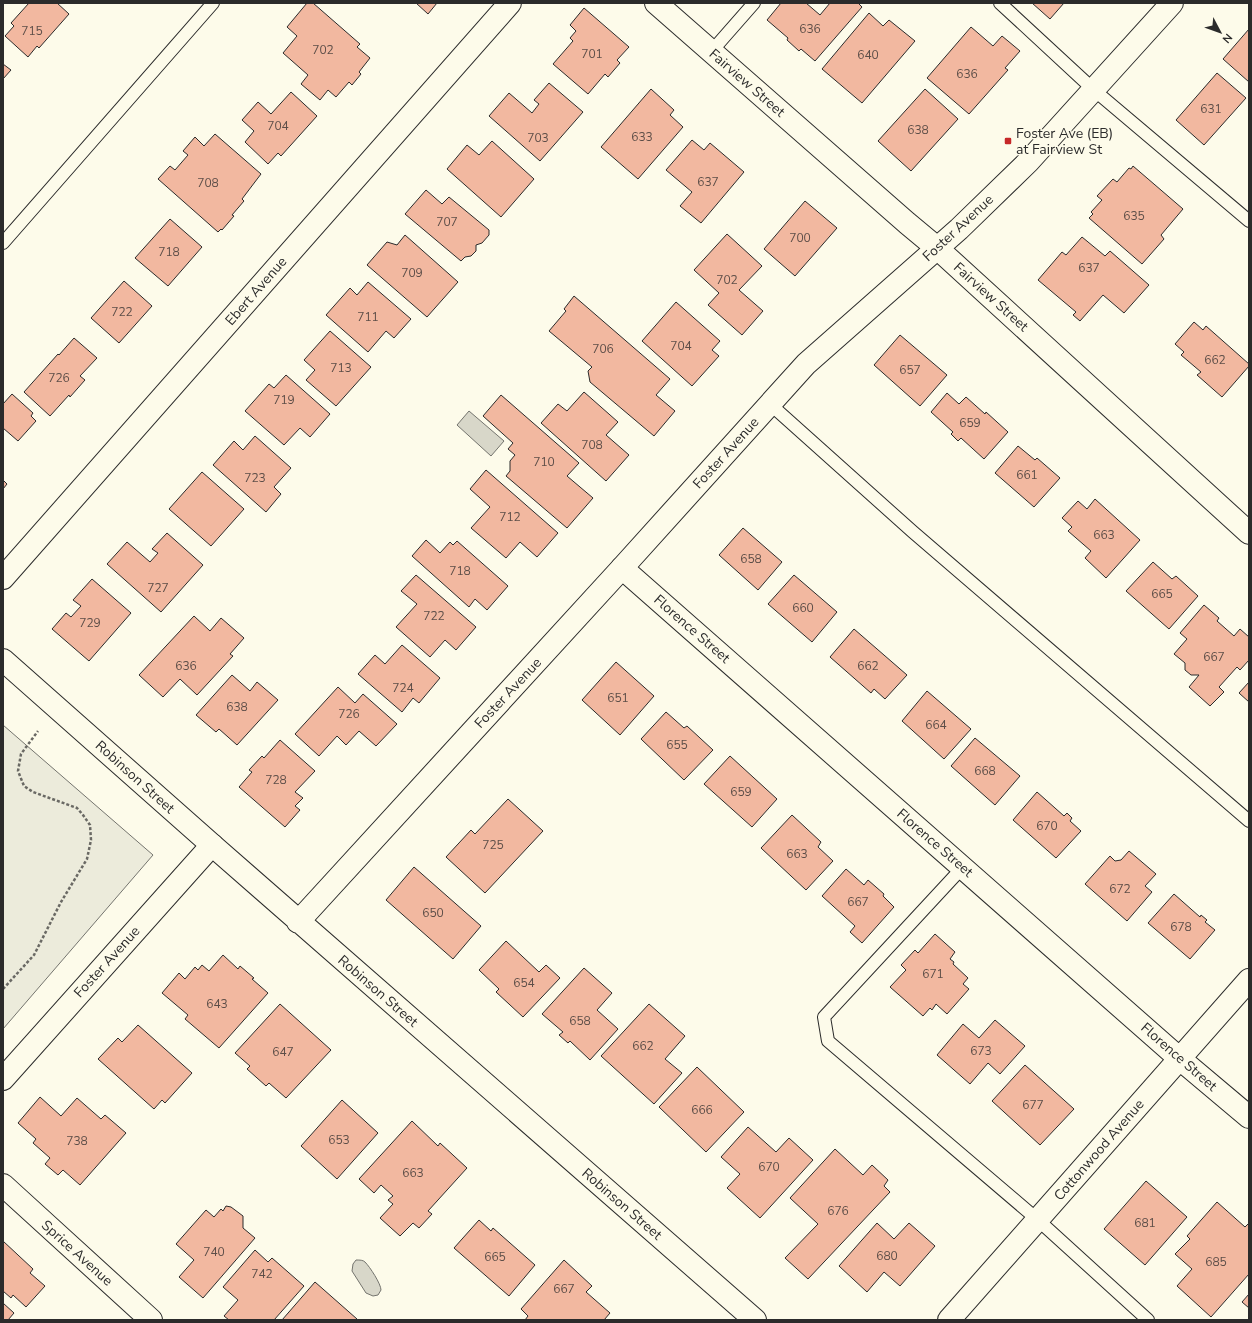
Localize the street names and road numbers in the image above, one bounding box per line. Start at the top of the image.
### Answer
street label: Fairview Street [705,45,789,121]
street label: Foster Avenue [918,190,998,266]
street label: Ebert Avenue [221,253,291,329]
street label: Fairview Street [949,258,1033,336]
street label: Foster Avenue [689,413,763,493]
street label: Florence Street [650,591,734,668]
street label: Foster Avenue [470,653,546,733]
street label: Robinson Street [91,736,179,818]
street label: Florence Street [893,805,977,882]
street label: Foster Avenue [70,922,144,1002]
street label: Robinson Street [334,951,422,1031]
street label: Florence Street [1137,1019,1221,1096]
street label: Cottonwood Avenue [1050,1095,1148,1205]
street label: Robinson Street [578,1164,666,1244]
street label: Sprice Avenue [37,1216,117,1290]

